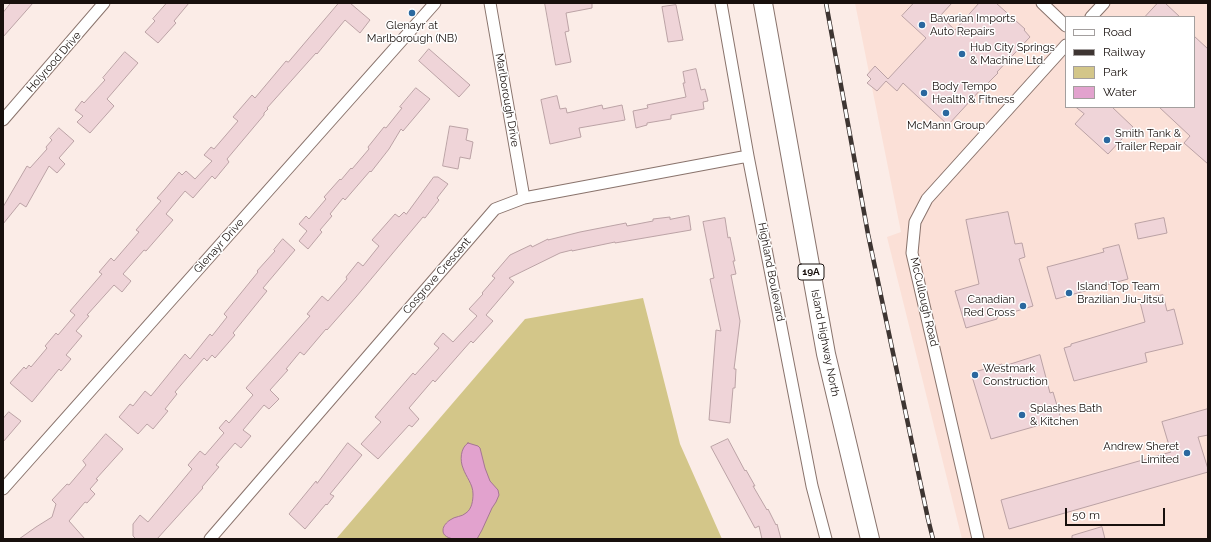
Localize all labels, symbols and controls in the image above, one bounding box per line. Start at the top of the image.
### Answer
marker: Glenayr at Marlborough (NB) [407,8,417,18]
place label: Bavarian Imports Auto Repairs [930,12,1015,38]
legend [1065,16,1195,108]
place label: Glenayr at Marlborough (NB) [367,19,457,45]
marker: Bavarian Imports Auto Repairs [917,20,927,30]
text: Road [1103,25,1132,39]
street label: Holyrood Drive [24,29,84,95]
place label: Hub City Springs & Machine Ltd. [970,41,1055,67]
text: Railway [1103,45,1145,59]
marker: Hub City Springs & Machine Ltd. [957,49,967,59]
street label: Marlborough Drive [492,52,522,148]
text: Park [1103,65,1128,79]
place label: Body Tempo Health & Fitness [932,80,1015,106]
text: Water [1103,85,1137,99]
marker: Body Tempo Health & Fitness [919,88,929,98]
marker: McMann Group [941,108,951,118]
place label: McMann Group [907,119,985,133]
place label: Smith Tank & Trailer Repair [1115,127,1182,153]
marker: Smith Tank & Trailer Repair [1102,135,1112,145]
street label: Glenayr Drive [191,216,247,276]
street label: Highland Boulevard [755,221,787,323]
street label: Cosgrove Crescent [400,235,474,317]
street label: McCullough Road [907,256,941,348]
road number: 19A [798,264,824,280]
place label: Island Top Team Brazilian Jiu-Jitsu [1077,280,1164,306]
street label: Island Highway North [808,288,842,398]
marker: Island Top Team Brazilian Jiu-Jitsu [1064,288,1074,298]
place label: Canadian Red Cross [963,293,1015,319]
marker: Canadian Red Cross [1018,301,1028,311]
place label: Westmark Construction [983,362,1048,388]
marker: Westmark Construction [970,370,980,380]
place label: Splashes Bath & Kitchen [1030,402,1102,428]
marker: Splashes Bath & Kitchen [1017,410,1027,420]
place label: Andrew Sheret Limited [1103,440,1179,466]
marker: Andrew Sheret Limited [1182,448,1192,458]
scale bar [1067,500,1167,526]
text: 50 m [1072,508,1100,522]

